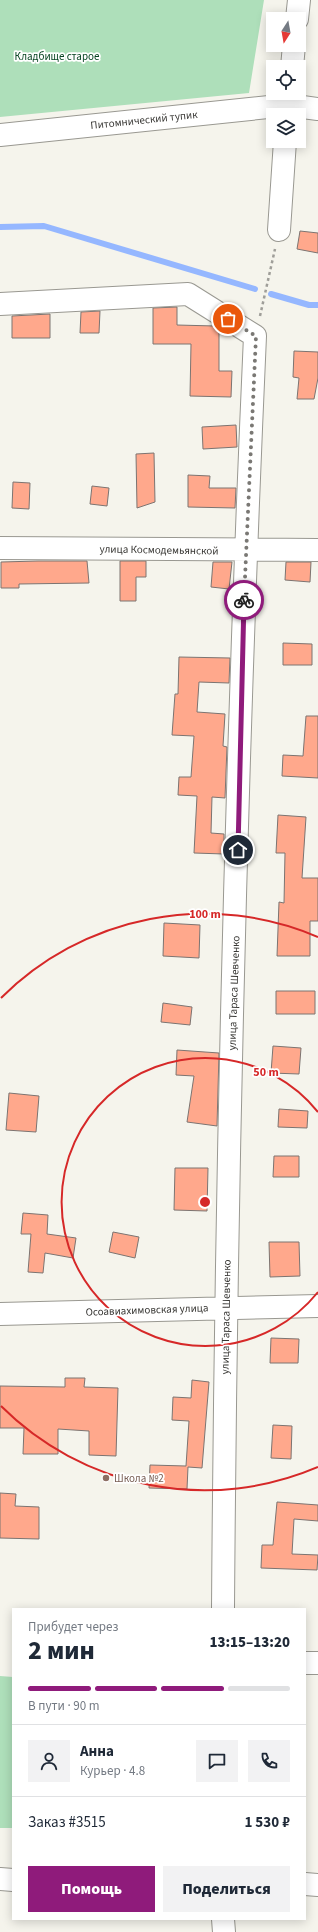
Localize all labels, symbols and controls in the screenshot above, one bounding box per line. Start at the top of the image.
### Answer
north arrow [266,12,306,52]
map controls [266,12,306,148]
park label: Кладбище старое [15,49,100,64]
button: locate [266,60,306,100]
street label: Питомнический тупик [90,107,199,133]
button: layers [266,108,306,148]
pin [211,302,245,336]
icon: bag [217,308,239,330]
street label: улица Космодемьянской [99,541,219,559]
courier [224,580,264,620]
icon: bike [233,589,255,611]
pin [221,833,255,867]
icon: home [227,839,249,861]
text: 100 m [189,906,221,923]
street label: улица Тараса Шевченко [224,935,244,1051]
text: 50 m [253,1064,279,1081]
centre of rings [198,1195,212,1209]
street label: улица Тараса Шевченко [217,1259,235,1375]
street label: Осоавиахимовская улица [85,1300,209,1320]
place label: Школа №2 [114,1471,164,1486]
marker: Школа №2 [101,1473,111,1483]
text: Прибудет через [28,1618,118,1636]
text: 2 мин [28,1632,95,1669]
text: 13:15–13:20 [209,1632,290,1653]
text: В пути · 90 m [28,1697,100,1715]
button: person [28,1740,70,1782]
button: chat [196,1740,238,1782]
button: phone [248,1740,290,1782]
text: Анна [80,1741,114,1762]
text: Курьер · 4.8 [80,1762,145,1780]
text: Заказ #3515 [28,1812,106,1833]
text: 1 530 ₽ [244,1812,290,1833]
button: Помощь [28,1866,155,1912]
button: Поделиться [163,1866,290,1912]

